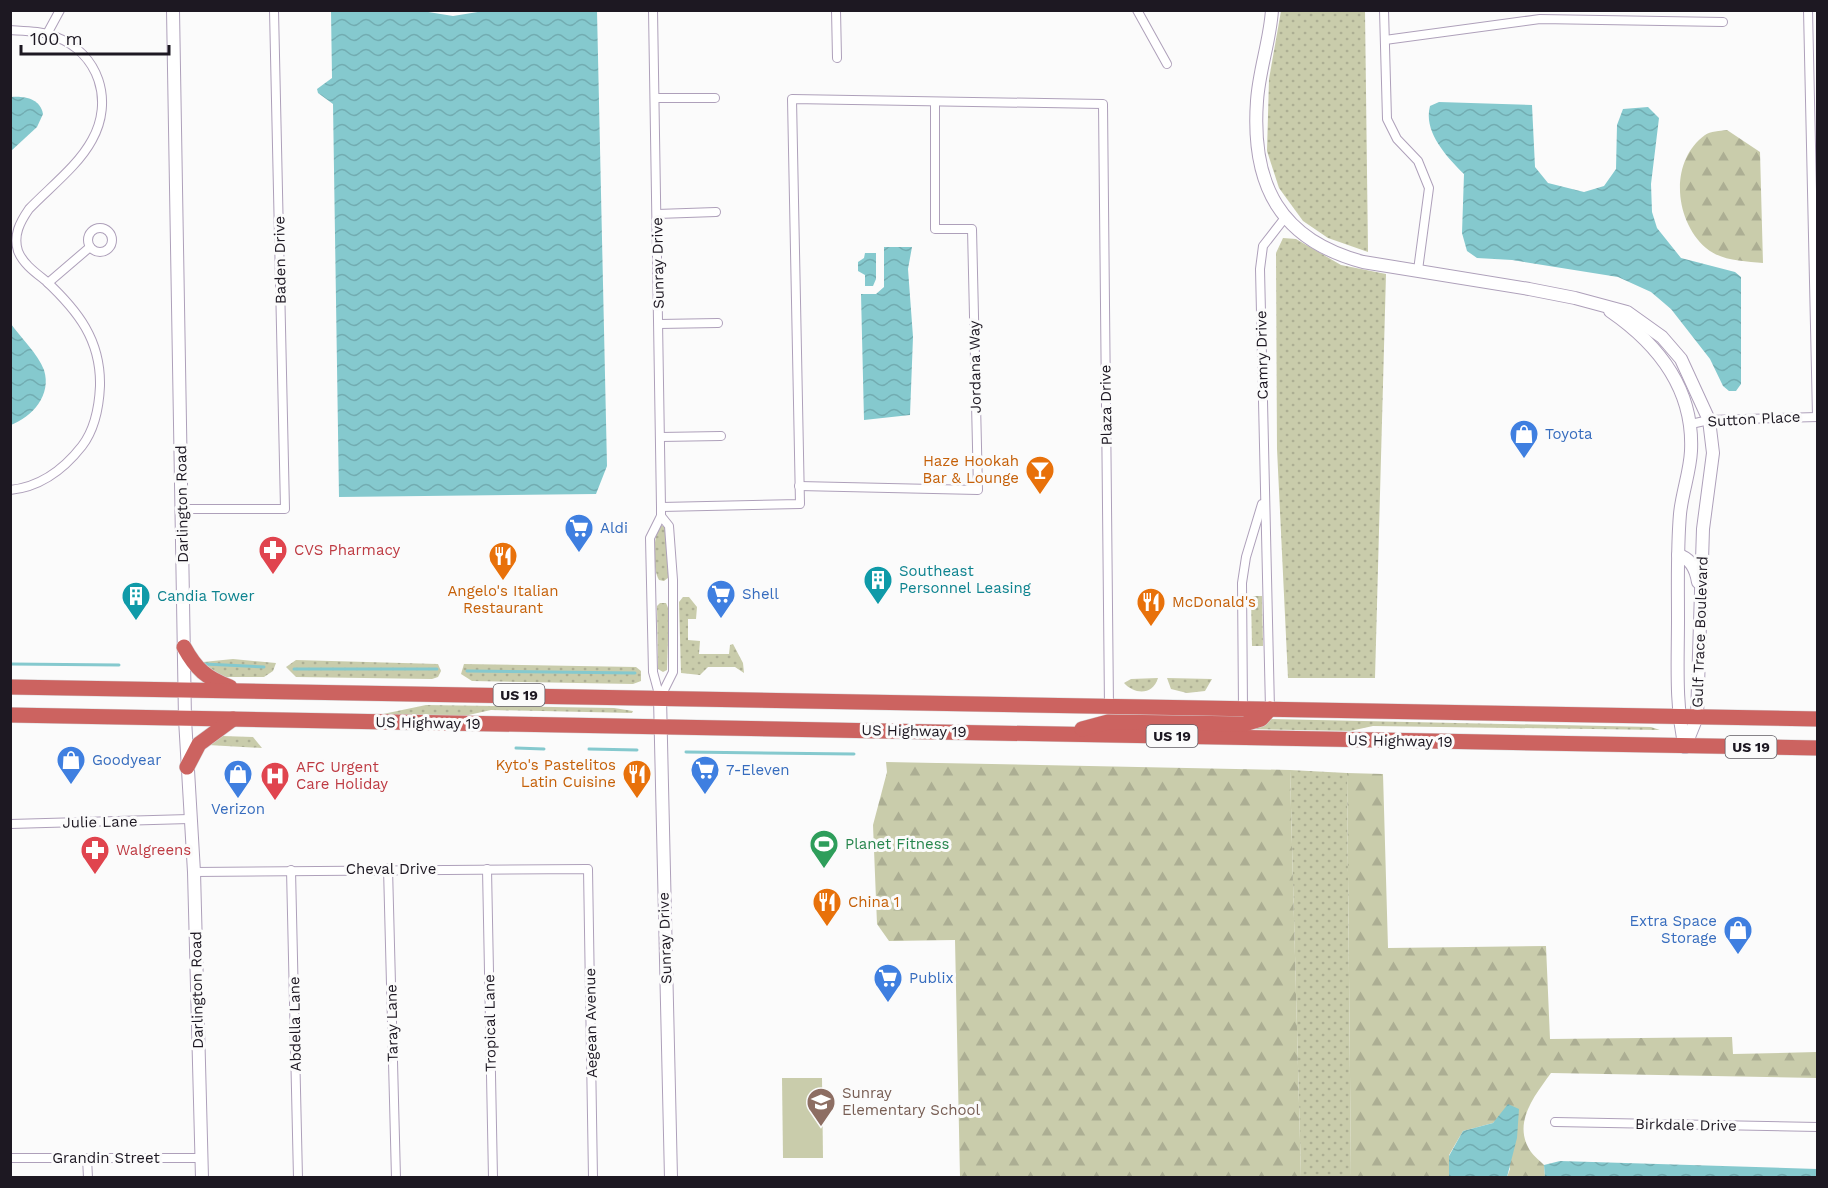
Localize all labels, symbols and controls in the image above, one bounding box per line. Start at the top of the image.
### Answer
scale bar [21,18,170,56]
text: 100 m [30,28,83,49]
street label: Baden Drive [270,216,290,304]
street label: Sunray Drive [648,217,668,309]
street label: Camry Drive [1252,310,1272,400]
street label: Jordana Way [965,320,985,414]
street label: Plaza Drive [1096,364,1116,446]
street label: Sutton Place [1707,408,1801,430]
shop icon: Toyota [1508,418,1540,460]
place label: Toyota [1545,425,1593,443]
street label: Darlington Road [172,445,192,563]
place label: Haze Hookah Bar & Lounge [922,452,1019,487]
bar icon: Haze Hookah Bar & Lounge [1024,454,1056,496]
supermarket icon: Aldi [563,512,595,554]
place label: Aldi [600,519,628,537]
pharmacy icon: CVS Pharmacy [257,534,289,576]
restaurant icon: Angelo's Italian Restaurant [487,540,519,582]
place label: CVS Pharmacy [294,541,400,559]
street label: Gulf Trace Boulevard [1688,556,1712,708]
place label: Southeast Personnel Leasing [899,562,1031,597]
building icon: Southeast Personnel Leasing [862,564,894,606]
supermarket icon: Shell [705,578,737,620]
building icon: Candia Tower [120,580,152,622]
place label: Angelo's Italian Restaurant [447,582,559,617]
place label: Shell [742,585,779,603]
restaurant icon: McDonald's [1135,586,1167,628]
place label: Candia Tower [157,587,255,605]
place label: McDonald's [1172,593,1256,611]
road number: US 19 [494,684,544,706]
street label: US Highway 19 [375,713,481,733]
street label: US Highway 19 [861,721,967,741]
road number: US 19 [1146,725,1198,747]
street label: US Highway 19 [1347,731,1453,751]
road number: US 19 [1726,736,1776,758]
shop icon: Goodyear [55,744,87,786]
place label: Goodyear [92,751,161,769]
supermarket icon: 7-Eleven [689,754,721,796]
place label: Kyto's Pastelitos Latin Cuisine [496,756,616,791]
shop icon: Verizon [222,758,254,800]
place label: AFC Urgent Care Holiday [296,758,388,793]
restaurant icon: Kyto's Pastelitos Latin Cuisine [621,758,653,800]
hospital icon: AFC Urgent Care Holiday [259,760,291,802]
place label: 7-Eleven [726,761,790,779]
place label: Verizon [211,800,265,818]
street label: Julie Lane [62,812,138,832]
sports icon: Planet Fitness [808,828,840,870]
pharmacy icon: Walgreens [79,834,111,876]
place label: Planet Fitness [845,835,950,853]
place label: Walgreens [116,841,191,859]
street label: Cheval Drive [346,860,436,878]
restaurant icon: China 1 [811,886,843,928]
street label: Sunray Drive [654,892,676,984]
place label: China 1 [848,893,900,911]
place label: Extra Space Storage [1629,912,1717,947]
shop icon: Extra Space Storage [1722,914,1754,956]
street label: Darlington Road [187,931,207,1049]
supermarket icon: Publix [872,962,904,1004]
street label: Aegean Avenue [581,968,601,1078]
place label: Publix [909,969,953,987]
street label: Tropical Lane [480,974,500,1072]
street label: Abdella Lane [285,976,305,1072]
street label: Taray Lane [382,984,402,1062]
place label: Sunray Elementary School [842,1084,981,1119]
school or university icon: Sunray Elementary School [805,1086,837,1128]
street label: Birkdale Drive [1635,1115,1737,1135]
street label: Grandin Street [52,1149,160,1167]

